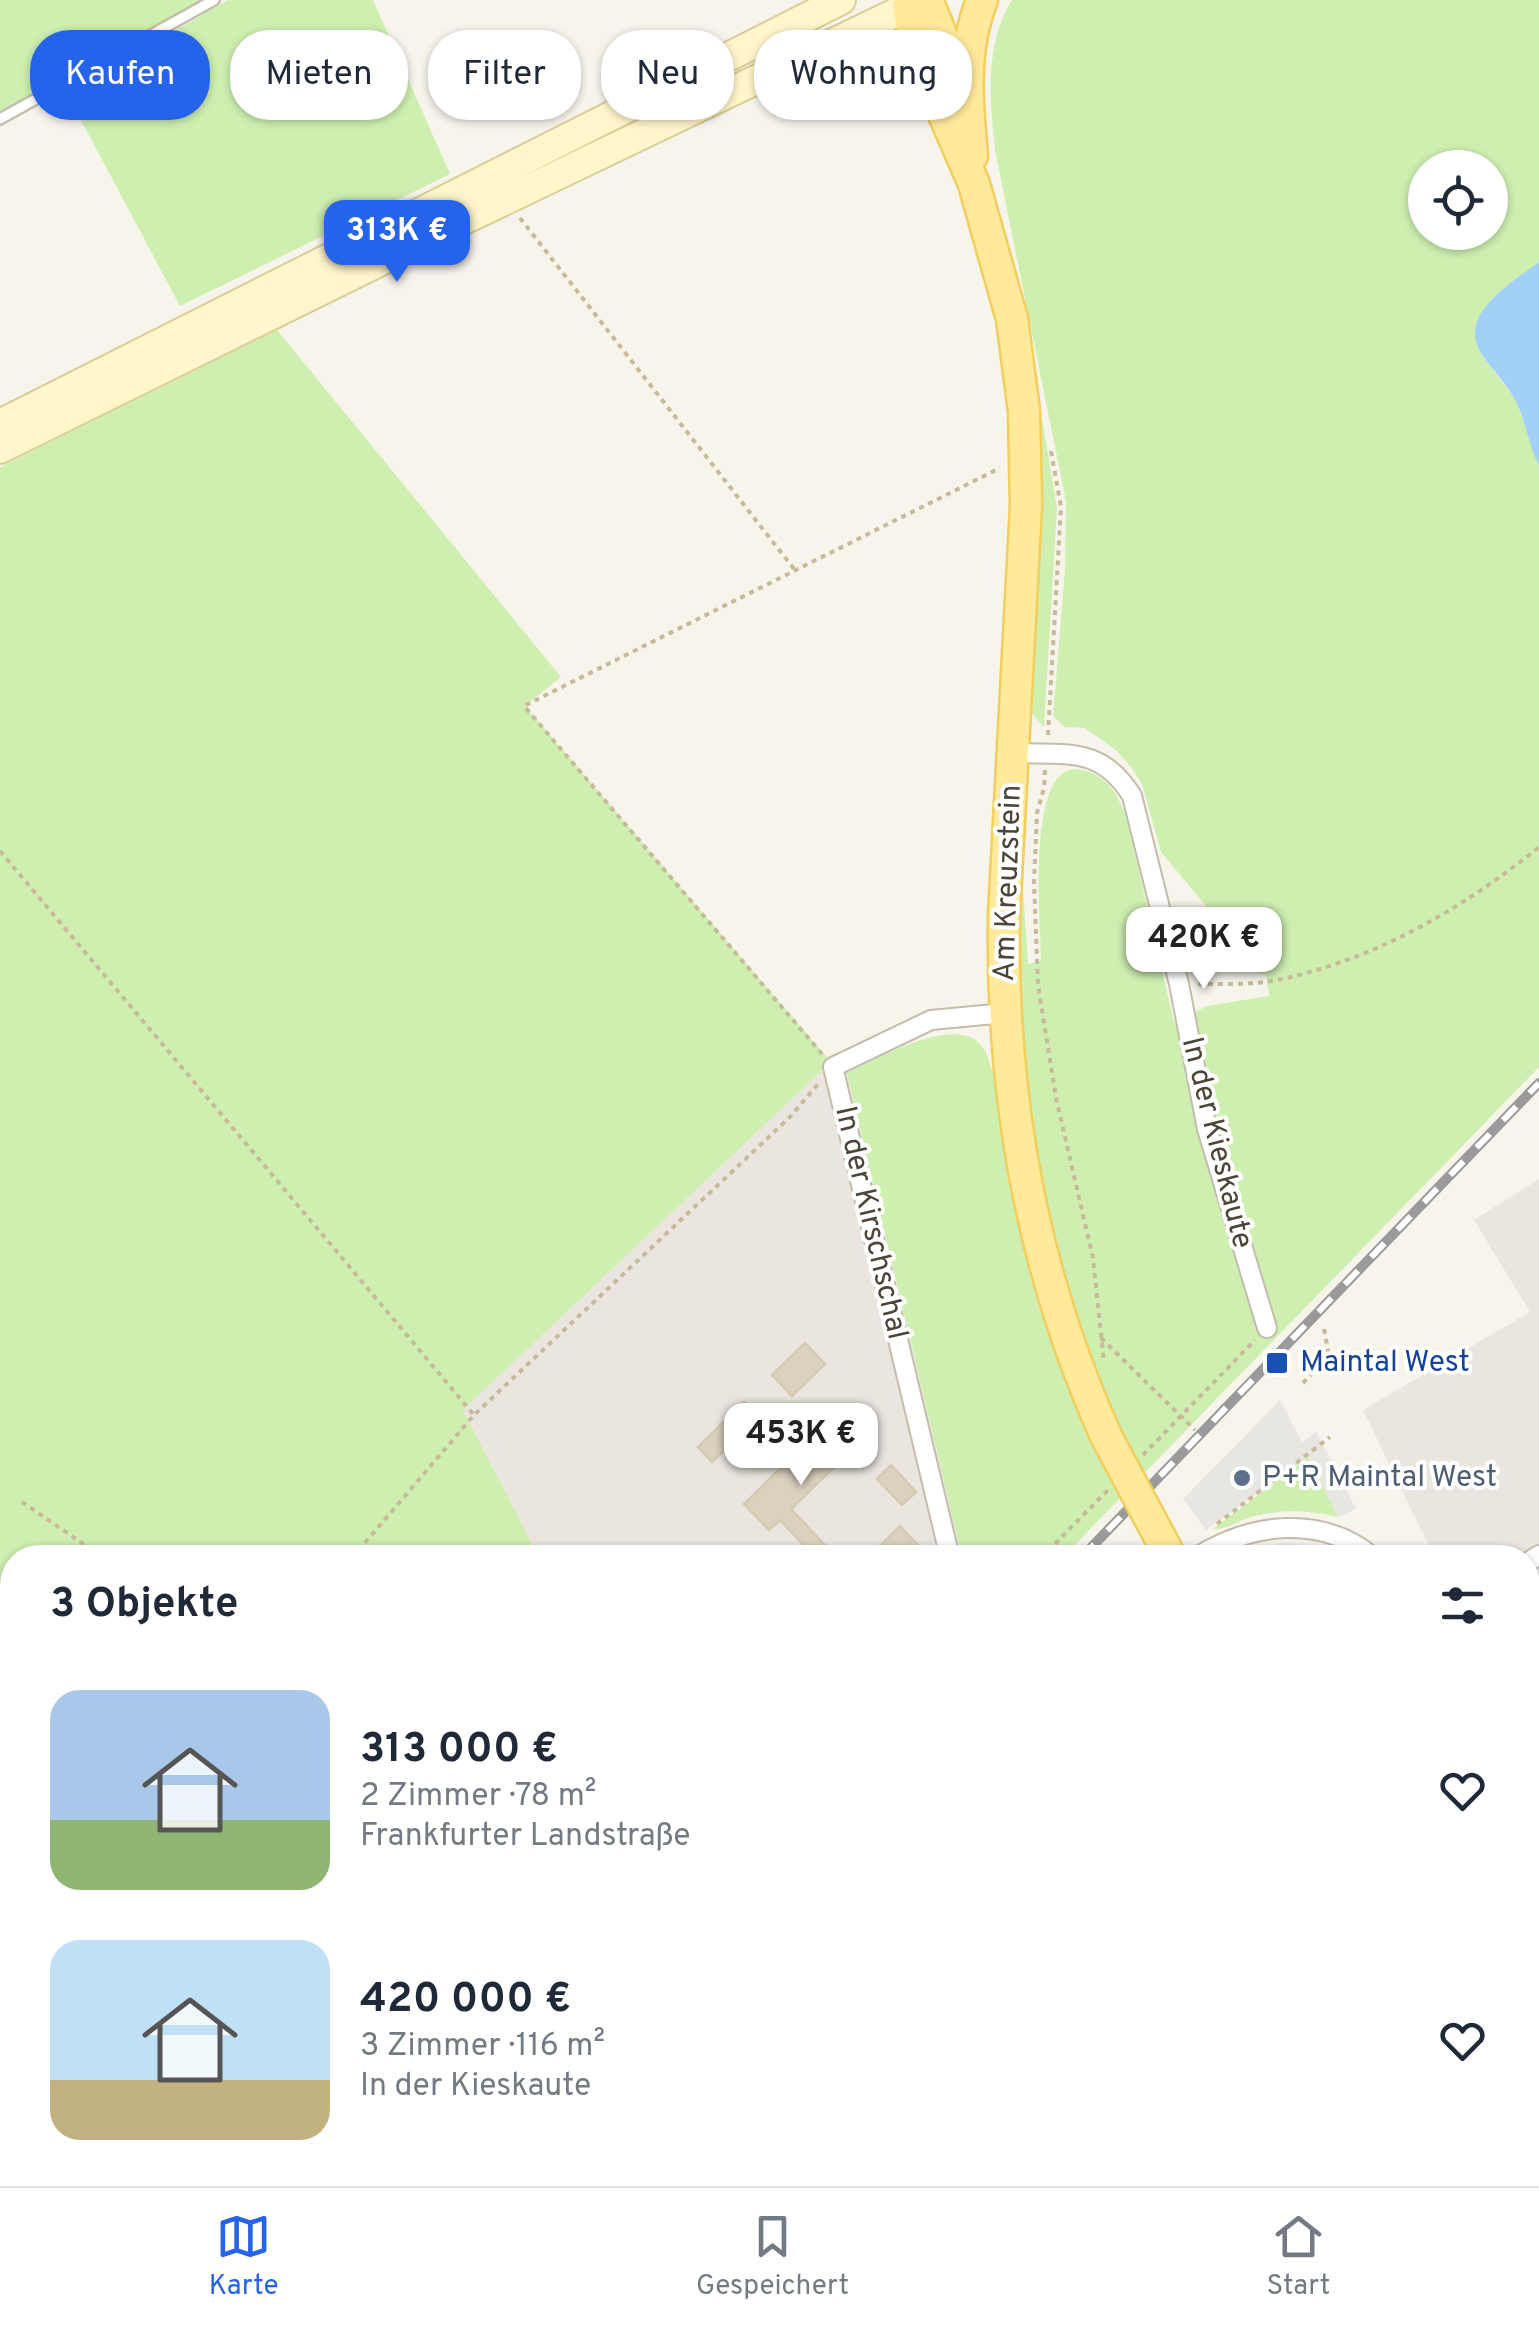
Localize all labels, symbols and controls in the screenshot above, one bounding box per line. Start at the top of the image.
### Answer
chip: Kaufen [30,30,210,120]
chip: Mieten [230,30,408,120]
chip: Filter [428,30,581,120]
chip: Neu [601,30,734,120]
chip: Wohnung [754,30,972,120]
map controls [1408,150,1508,250]
button: locate [1408,150,1508,250]
pin: 313K € [316,200,478,285]
text: 313K € [346,212,448,252]
street label: Am Kreuzstein [987,784,1031,982]
pin: 420K € [1123,907,1285,992]
text: 420K € [1148,919,1260,959]
street label: In der Kieskaute [1172,1033,1260,1253]
street label: In der Kirschschal [825,1103,915,1343]
place label: Maintal West [1300,1345,1470,1382]
marker: Maintal West [1264,1350,1290,1376]
pin: 453K € [720,1403,882,1488]
text: 453K € [746,1415,856,1455]
place label: P+R Maintal West [1262,1460,1497,1497]
marker: P+R Maintal West [1231,1467,1253,1489]
icon: filters [1435,1578,1490,1633]
text: 3 Objekte [50,1579,238,1632]
text: 313 000 € [360,1724,558,1777]
icon: home [130,1730,250,1850]
icon: heart [1435,1763,1490,1818]
text: 2 Zimmer · 78 m² [360,1777,596,1817]
text: Frankfurter Landstraße [360,1817,690,1857]
text: 420 000 € [360,1974,571,2027]
icon: home [130,1980,250,2100]
icon: heart [1435,2013,1490,2068]
text: 3 Zimmer · 116 m² [360,2027,605,2067]
text: In der Kieskaute [360,2067,591,2107]
tab: Karte [209,2209,279,2305]
tab: Gespeichert [696,2209,849,2305]
tab: Start [1266,2209,1330,2305]

